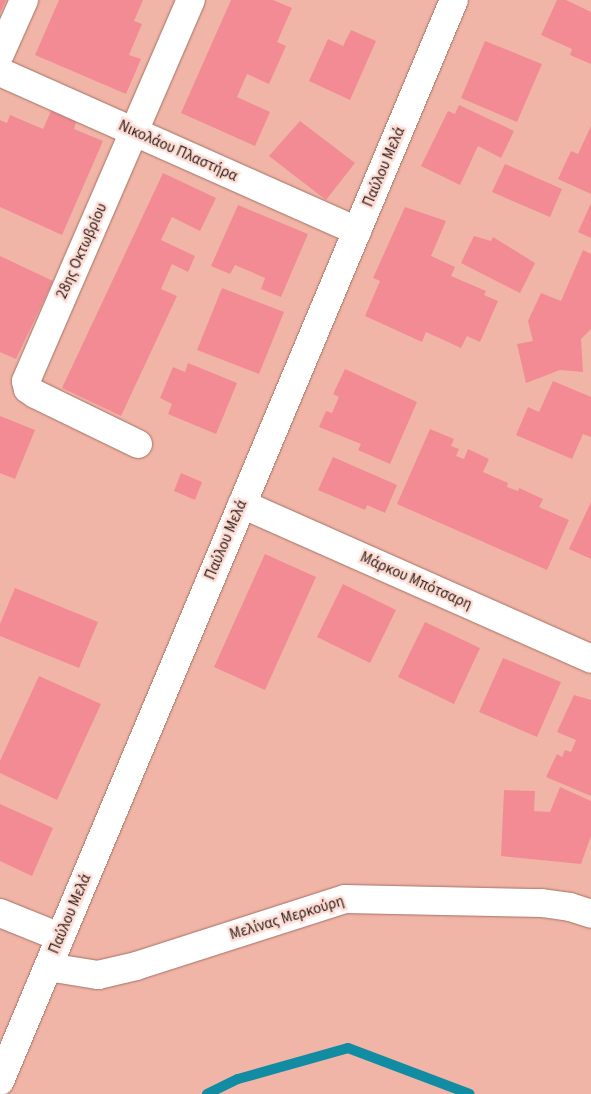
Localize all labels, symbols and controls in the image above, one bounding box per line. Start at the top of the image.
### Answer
street label: Νικολάου Πλαστήρα [116,117,240,185]
street label: Παύλου Μελά [359,124,409,210]
street label: 28ης Οκτωβρίου [53,200,111,302]
street label: Παύλου Μελά [201,497,251,583]
street label: Μάρκου Μπότσαρη [357,548,475,614]
street label: Παύλου Μελά [45,871,95,957]
street label: Μελίνας Μερκούρη [228,892,346,944]

